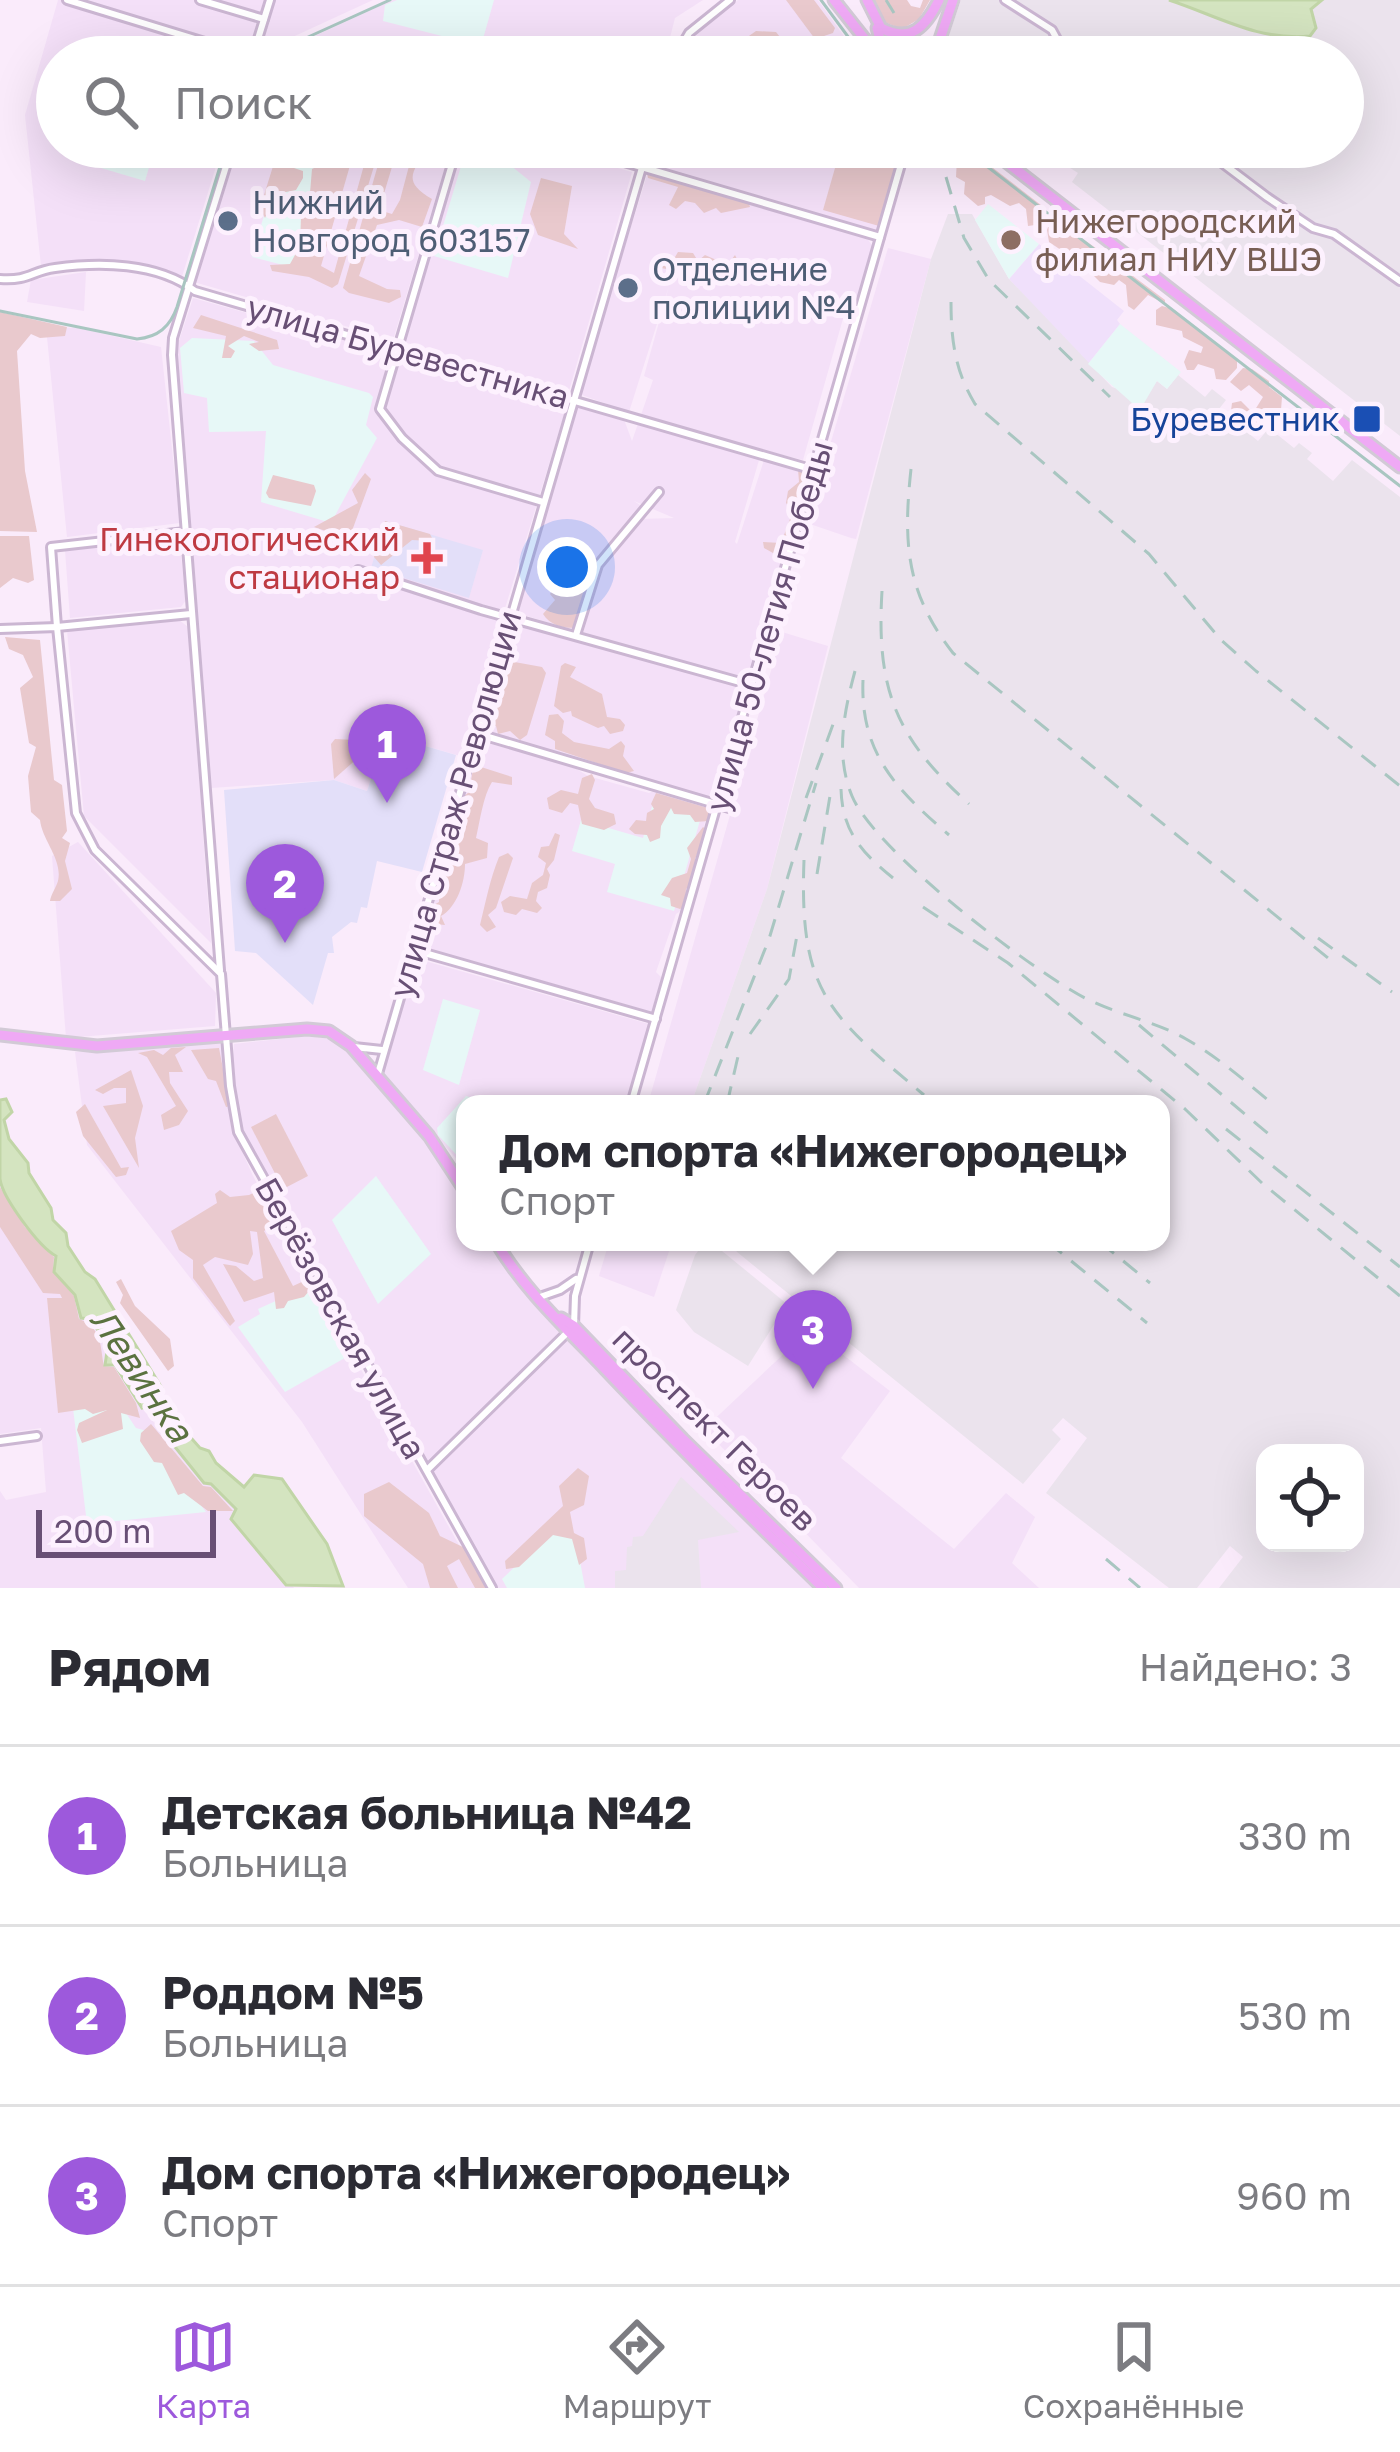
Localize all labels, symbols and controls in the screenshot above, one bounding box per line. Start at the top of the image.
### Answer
search box [36,36,1364,168]
icon: search [78,69,144,135]
text: Поиск [174,75,313,129]
place label: Нижний Новгород 603157 [252,182,531,259]
place label: Нижегородский филиал НИУ ВШЭ [1035,201,1322,278]
marker: Нижний Новгород 603157 [215,208,241,234]
marker: Нижегородский филиал НИУ ВШЭ [998,227,1024,253]
place label: Отделение полиции №4 [652,249,856,326]
marker: Отделение полиции №4 [615,275,641,301]
street label: улица Буревестника [243,287,574,416]
place label: Буревестник [1130,399,1340,438]
marker: Буревестник [1351,403,1383,435]
street label: улица 50-летия Победы [697,436,840,816]
place label: Гинекологический стационар [99,519,400,596]
your location [537,537,597,597]
marker: Гинекологический стационар [411,542,443,574]
street label: улица Страж Революции [380,606,529,1002]
pin: 1 [348,704,426,803]
pin: 2 [246,844,324,943]
popup [456,1095,1170,1251]
text: Дом спорта «Нижегородец» [499,1123,1127,1177]
street label: Берёзовская улица [248,1170,435,1465]
text: Спорт [499,1177,615,1224]
pin: 3 [774,1290,852,1389]
water label: Левинка [82,1300,204,1451]
street label: проспект Героев [605,1319,825,1539]
map controls [1256,1444,1364,1552]
button: locate [1256,1444,1364,1552]
scale bar [36,1504,216,1557]
text: 200 m [54,1511,152,1550]
text: Рядом [48,1636,211,1697]
text: Найдено: 3 [1139,1643,1352,1690]
text: Детская больница №42 [162,1785,692,1839]
text: 1 [77,1812,97,1859]
text: 330 m [1238,1812,1352,1859]
text: Больница [162,1839,348,1886]
text: Роддом №5 [162,1965,424,2019]
text: 2 [75,1992,99,2039]
text: 530 m [1238,1992,1352,2039]
text: Больница [162,2019,348,2066]
text: Дом спорта «Нижегородец» [162,2145,790,2199]
text: 3 [75,2172,99,2219]
text: 960 m [1236,2172,1352,2219]
text: Спорт [162,2199,278,2246]
tab: Карта [156,2314,251,2425]
tab: Маршрут [563,2314,712,2425]
tab: Сохранённые [1023,2314,1244,2425]

